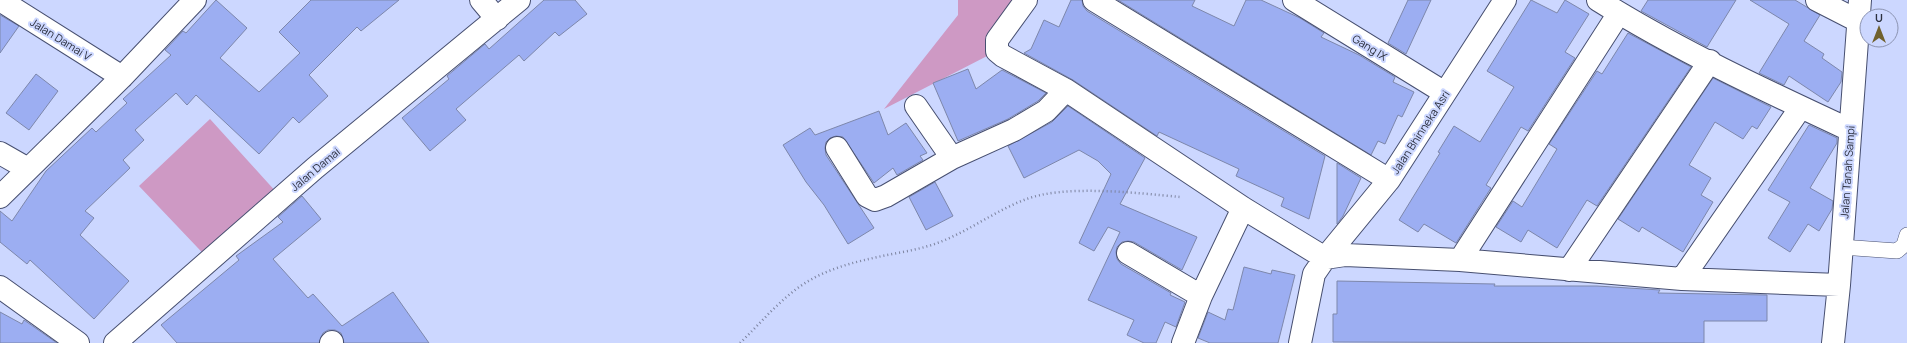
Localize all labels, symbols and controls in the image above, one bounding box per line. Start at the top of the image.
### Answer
north arrow [1859,8,1899,48]
text: U [1875,10,1883,25]
street label: Jalan Damai V [28,14,95,64]
street label: Gang IX [1350,30,1391,64]
street label: Jalan Bhinneka Asri [1387,87,1453,177]
street label: Jalan Tanah Sampi [1836,125,1858,219]
street label: Jalan Damai [287,144,343,194]

